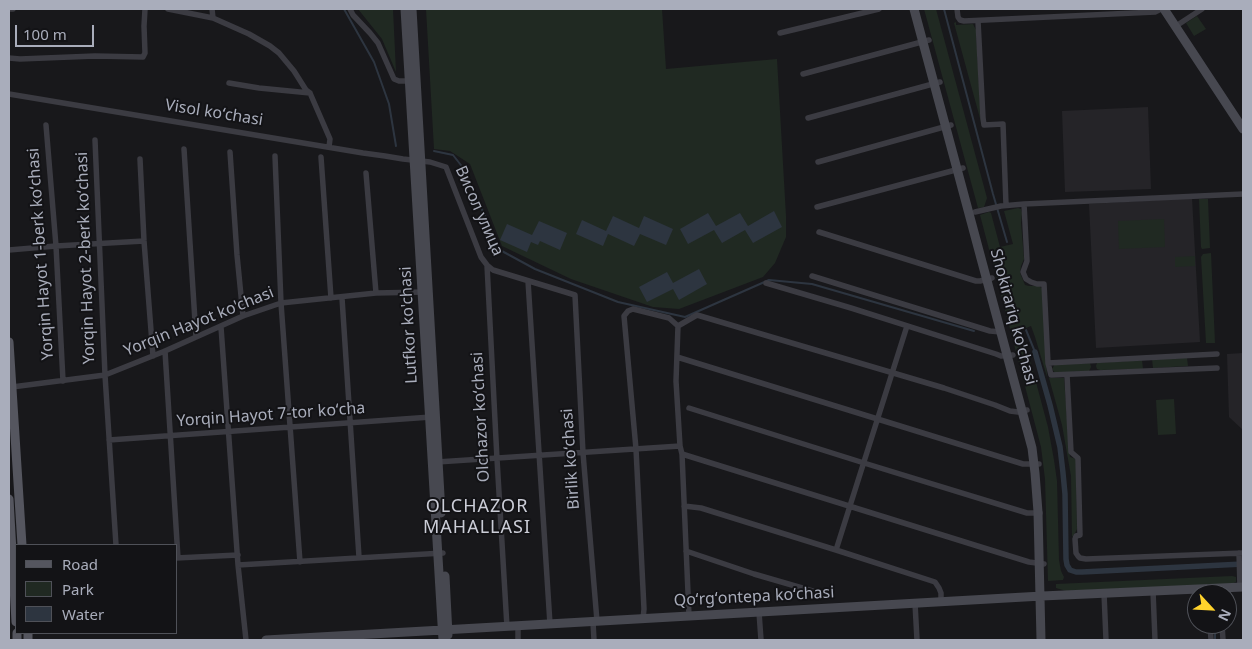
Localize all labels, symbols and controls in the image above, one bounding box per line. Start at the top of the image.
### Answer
scale bar [18,15,96,47]
text: 100 m [23,24,67,44]
street label: Visol koʻchasi [164,96,264,130]
street label: Yorqin Hayot 1-berk koʻchasi [24,147,58,361]
street label: Yorqin Hayot 2-berk koʻchasi [73,151,99,365]
street label: Висол улица [451,163,507,259]
street label: Shokirariq ko'chasi [986,247,1040,387]
street label: Lutfkor ko'chasi [396,266,422,384]
street label: Yorqin Hayot ko'chasi [121,283,277,361]
street label: Olchazor koʻchasi [468,351,494,483]
street label: Yorqin Hayot 7-tor koʻcha [176,399,366,431]
street label: Birlik koʻchasi [558,408,584,510]
district label: OLCHAZOR MAHALLASI [422,496,532,538]
legend [15,544,178,634]
text: Road [62,554,98,574]
text: Park [62,579,94,599]
street label: Qoʻrgʻontepa koʻchasi [673,583,835,611]
north arrow [1187,584,1237,634]
text: Water [62,604,104,624]
text: N [1214,606,1236,624]

